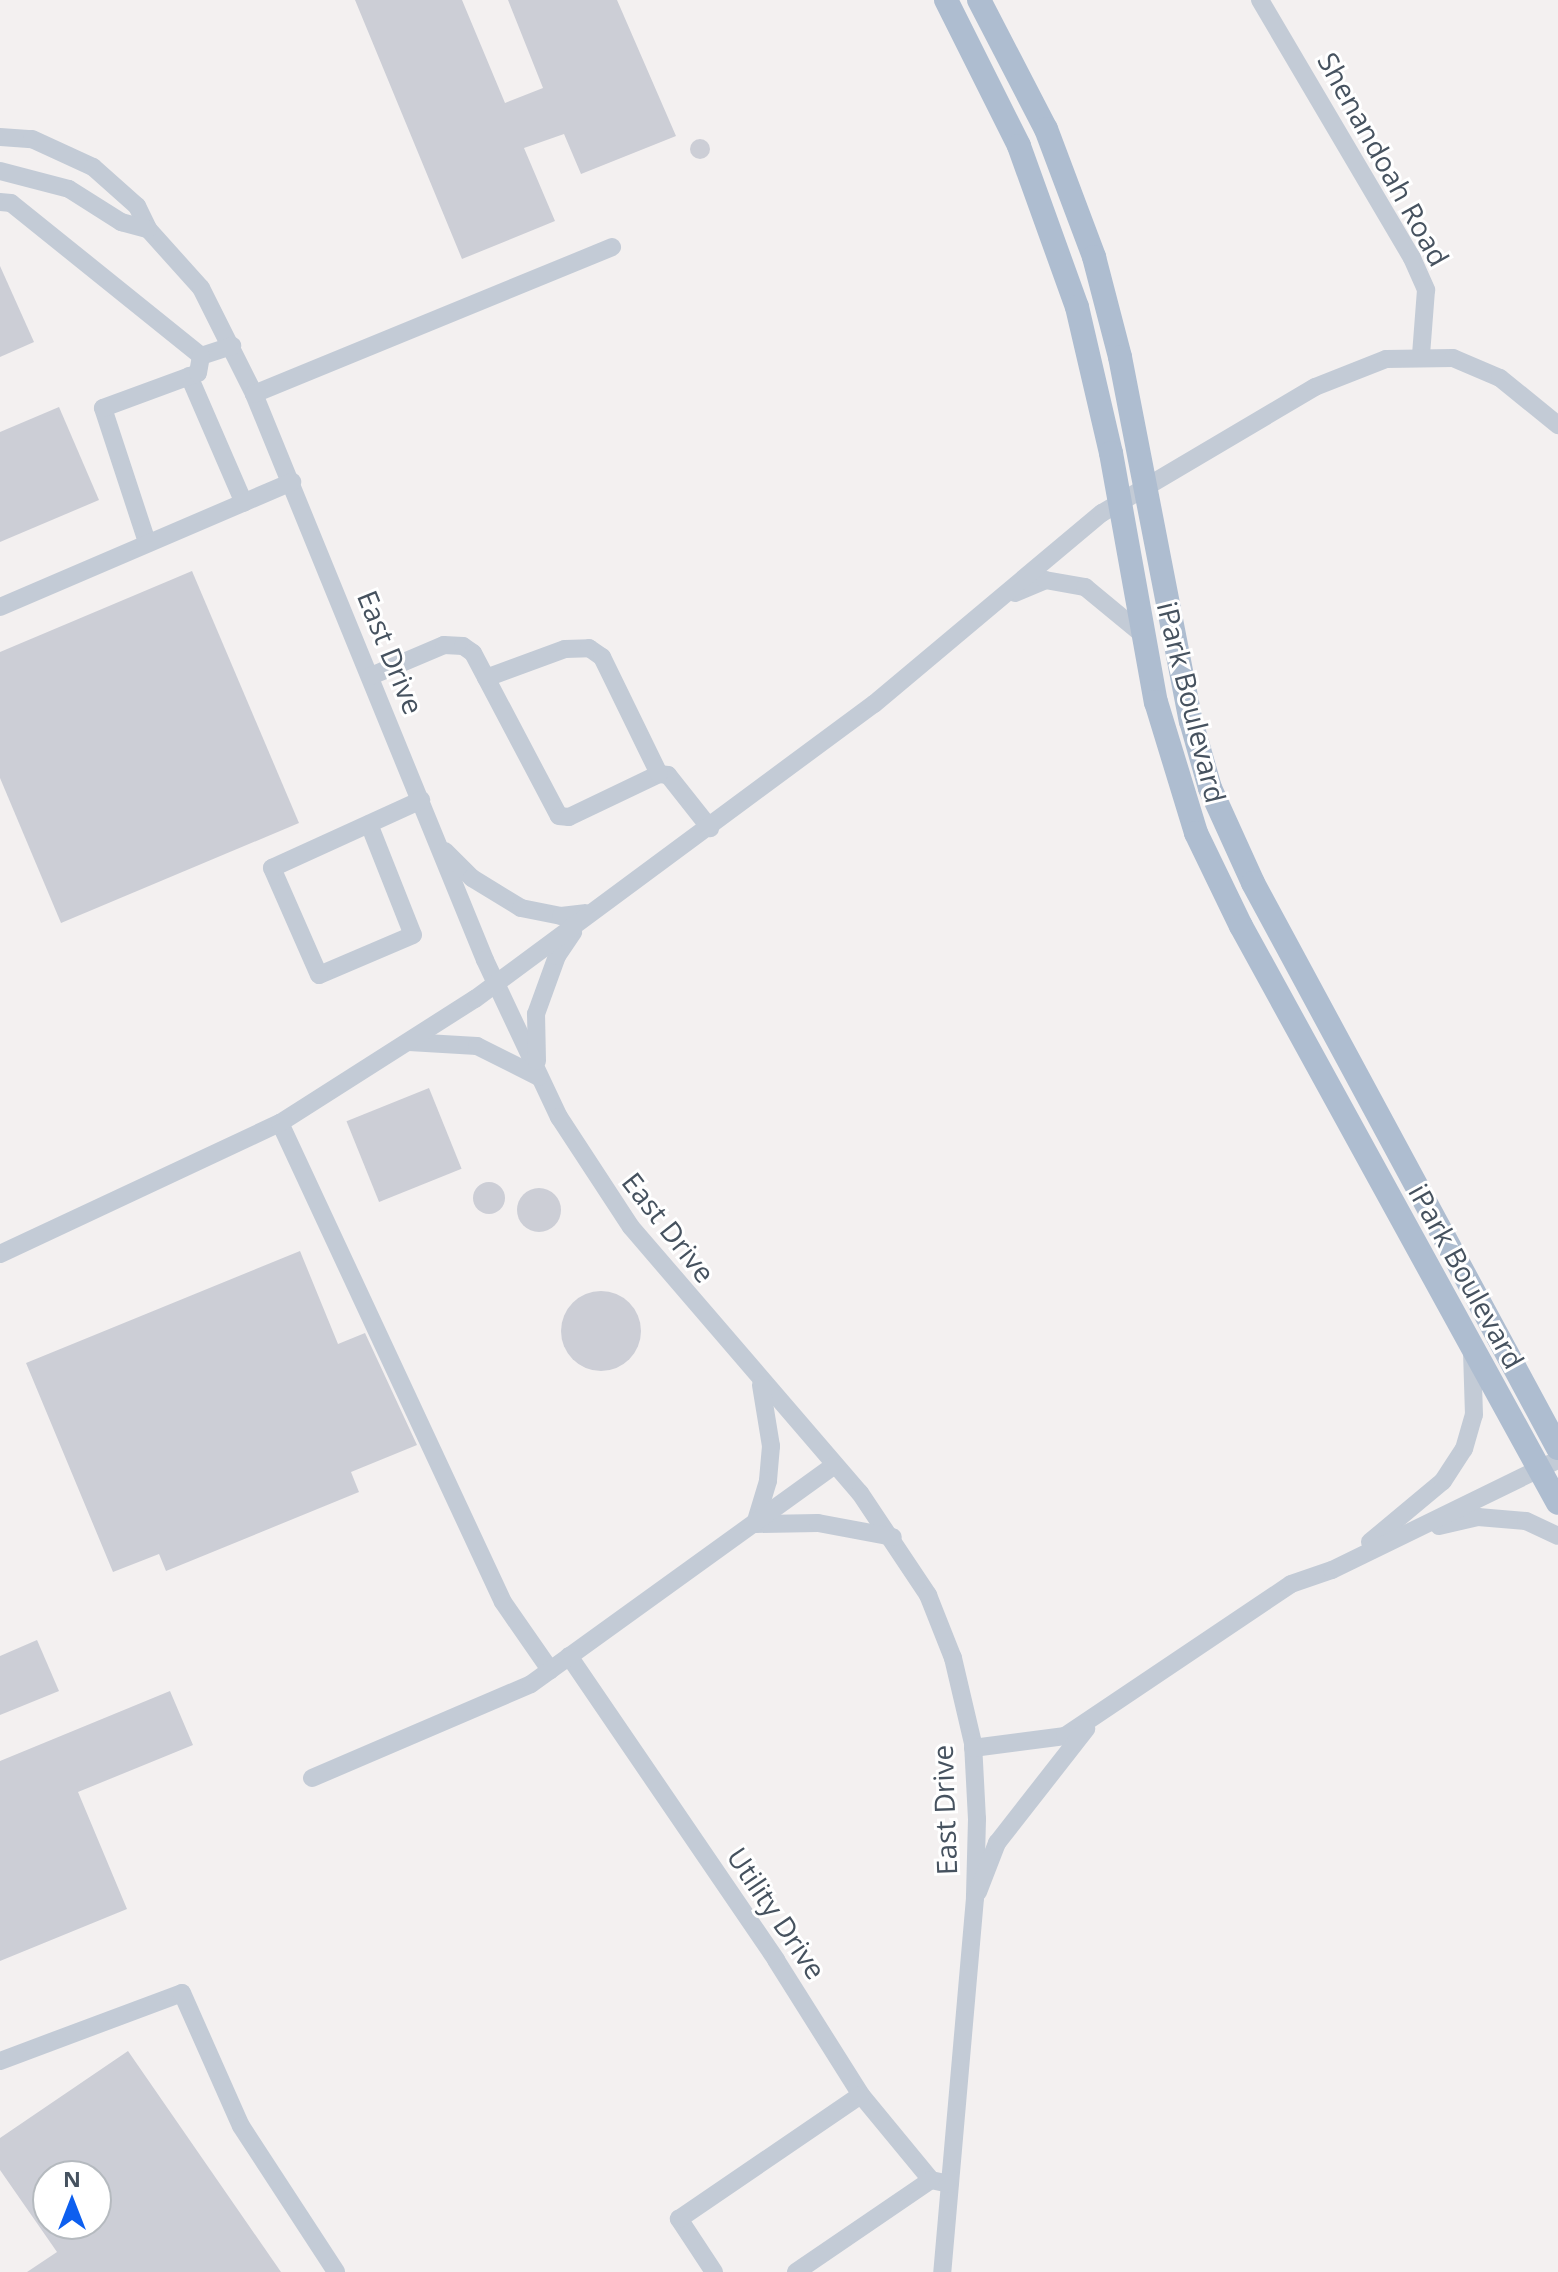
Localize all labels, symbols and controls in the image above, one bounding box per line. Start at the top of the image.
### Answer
street label: Shenandoah Road [1311,46,1457,272]
street label: East Drive [351,585,431,719]
street label: iPark Boulevard [1151,598,1233,806]
street label: East Drive [616,1165,722,1289]
street label: iPark Boulevard [1402,1178,1532,1374]
street label: East Drive [925,1744,963,1876]
street label: Utility Drive [721,1841,833,1985]
north arrow [32,2160,112,2240]
text: N [63,2163,81,2193]

